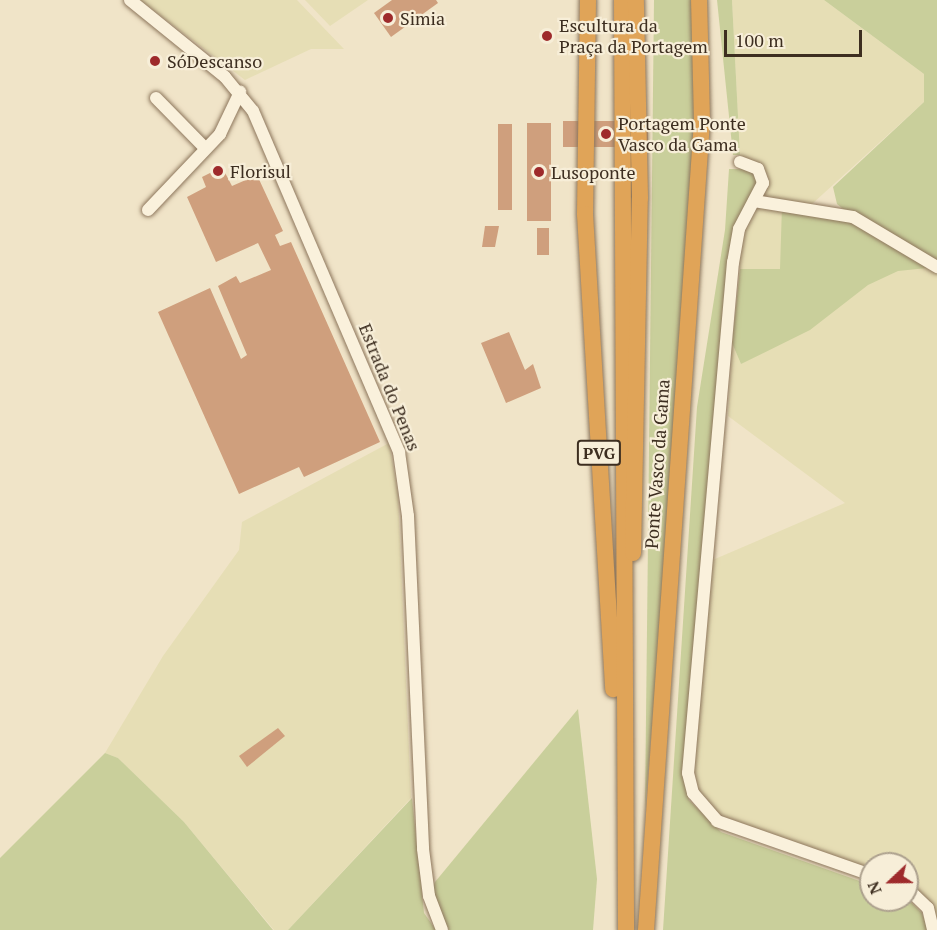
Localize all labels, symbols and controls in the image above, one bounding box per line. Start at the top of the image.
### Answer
place label: Simia [400,7,445,29]
marker: Simia [381,11,395,25]
place label: Escultura da Praça da Portagem [559,15,708,57]
scale bar [727,18,865,56]
text: 100 m [735,28,784,52]
marker: Escultura da Praça da Portagem [540,29,554,43]
place label: SóDescanso [167,50,262,72]
marker: SóDescanso [148,54,162,68]
place label: Portagem Ponte Vasco da Gama [618,113,746,156]
marker: Portagem Ponte Vasco da Gama [599,127,613,141]
place label: Florisul [230,160,291,182]
place label: Lusoponte [551,161,636,183]
marker: Florisul [211,164,225,178]
marker: Lusoponte [532,165,546,179]
street label: Estrada do Penas [355,320,425,454]
street label: Ponte Vasco da Gama [640,378,674,550]
road number: PVG [576,440,622,466]
north arrow [859,852,919,912]
text: N [862,878,887,898]

